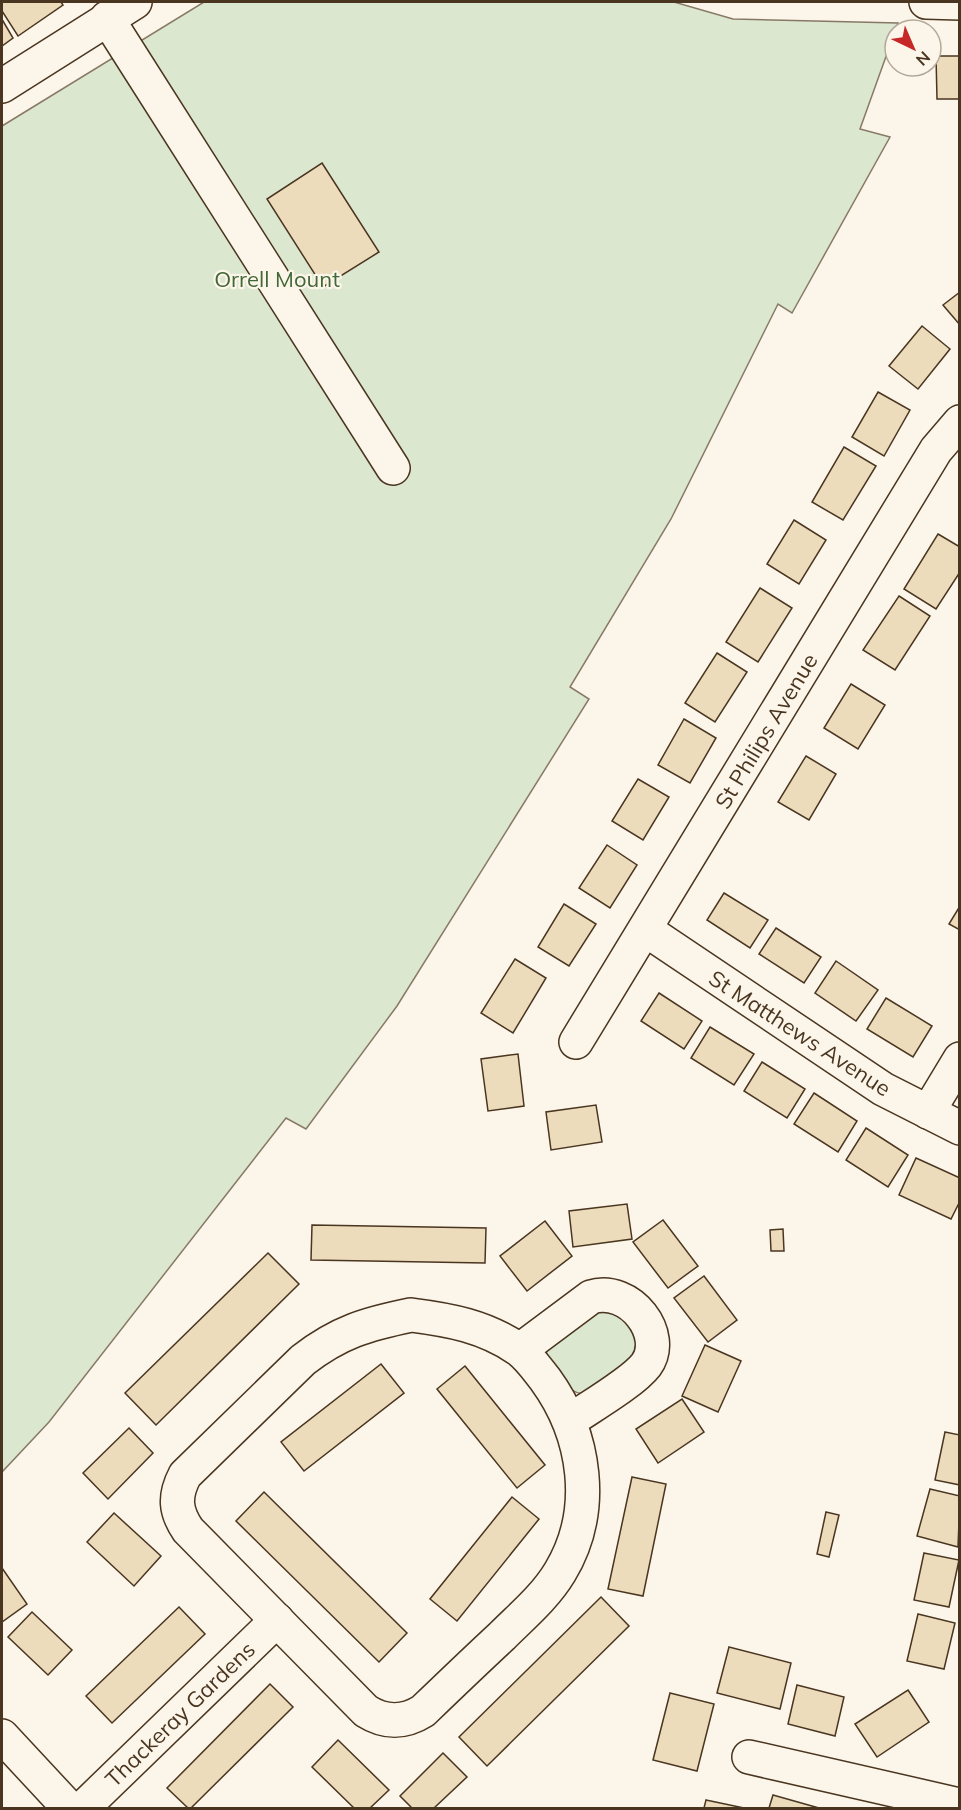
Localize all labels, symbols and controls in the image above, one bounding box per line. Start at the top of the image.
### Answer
north arrow [883,18,943,78]
text: N [912,47,935,70]
park label: Orrell Mount [214,265,340,293]
street label: St Philips Avenue [709,648,823,814]
street label: St Matthews Avenue [704,964,896,1102]
street label: Thackeray Gardens [99,1635,261,1793]

